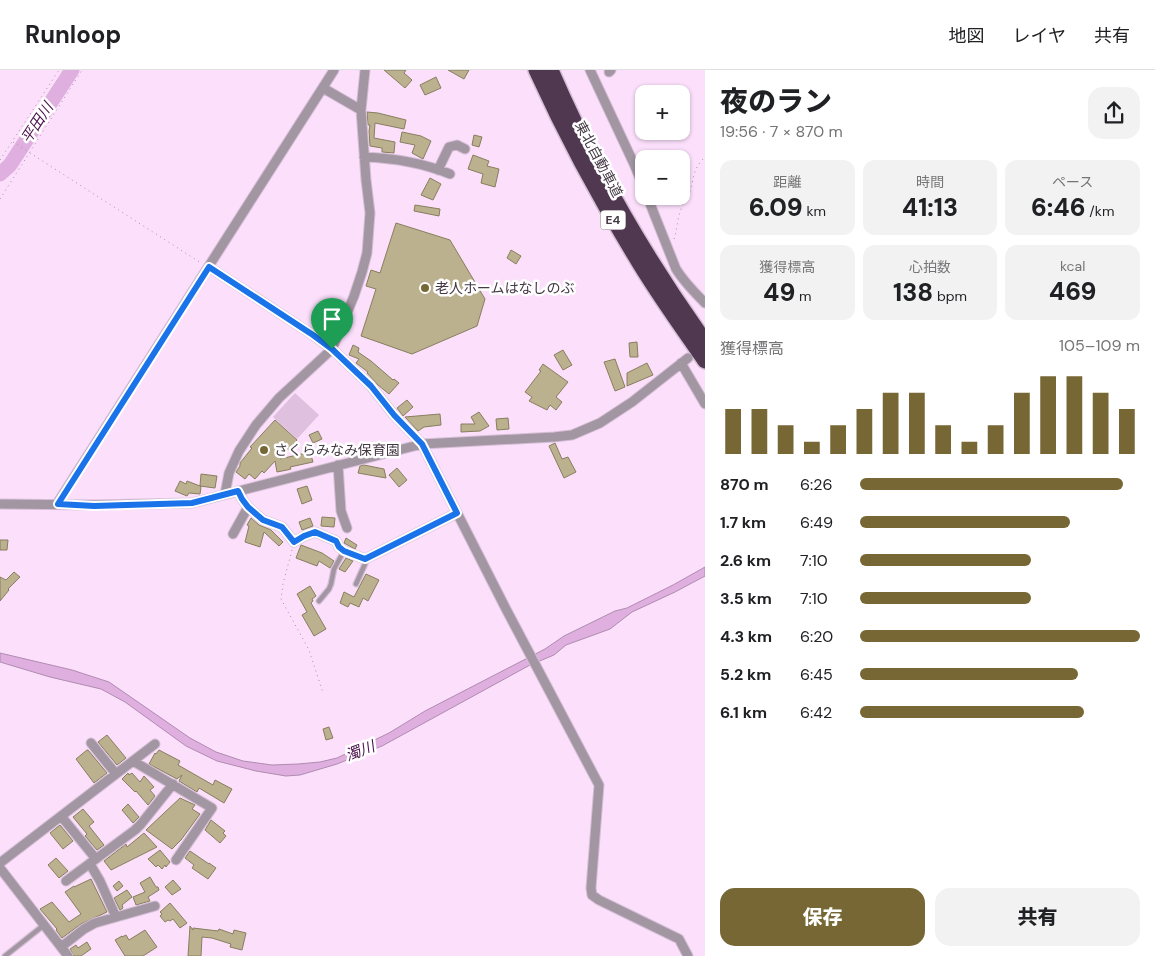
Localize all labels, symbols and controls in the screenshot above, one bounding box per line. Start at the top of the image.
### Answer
text: Runloop [25,19,121,50]
text: 地図 [949,24,985,48]
text: レイヤ [1013,24,1066,48]
text: 共有 [1094,24,1130,48]
text: 夜のラン [720,83,832,120]
map controls [635,85,690,205]
button: + [635,85,690,140]
button: share [1088,87,1140,139]
water label: 平田川 [16,97,59,147]
street label: 東北自動車道 [571,118,627,200]
text: 19:56 · 7 × 870 m [720,121,843,142]
button: − [635,150,690,205]
text: 距離 [773,173,801,191]
text: 時間 [916,173,944,191]
text: ペース [1052,173,1093,191]
text: 6.09 [749,191,803,224]
text: 41:13 [902,191,958,224]
text: 6:46 [1031,191,1086,224]
text: km [803,202,826,220]
text: /km [1086,202,1114,220]
road number: E4 [600,210,626,230]
text: kcal [1060,257,1085,275]
text: 獲得標高 [759,258,815,276]
text: 心拍数 [909,258,951,276]
text: 469 [1049,275,1096,308]
text: 49 [763,276,795,309]
text: 138 [893,276,933,309]
place label: 老人ホームはなしのぶ [435,279,575,297]
marker: 老人ホームはなしのぶ [419,282,431,294]
text: m [795,287,812,305]
text: bpm [933,287,967,305]
pin [311,298,353,349]
icon: arrive [318,305,346,333]
text: 105–109 m [1059,335,1140,356]
text: 獲得標高 [720,338,784,359]
place label: さくらみなみ保育園 [274,441,400,459]
marker: さくらみなみ保育園 [258,444,270,456]
text: 870 m [720,474,769,495]
text: 6:26 [800,474,833,495]
text: 1.7 km [720,512,766,533]
text: 6:49 [800,512,833,533]
text: 2.6 km [720,550,771,571]
text: 7:10 [800,550,828,571]
text: 3.5 km [720,588,772,609]
text: 7:10 [800,588,828,609]
text: 4.3 km [720,626,772,647]
text: 6:20 [800,626,833,647]
text: 5.2 km [720,664,771,685]
text: 6:45 [800,664,833,685]
text: 6.1 km [720,702,767,723]
text: 6:42 [800,702,832,723]
water label: 濁川 [342,736,379,766]
button: 保存 [720,888,925,946]
button: 共有 [935,888,1140,946]

